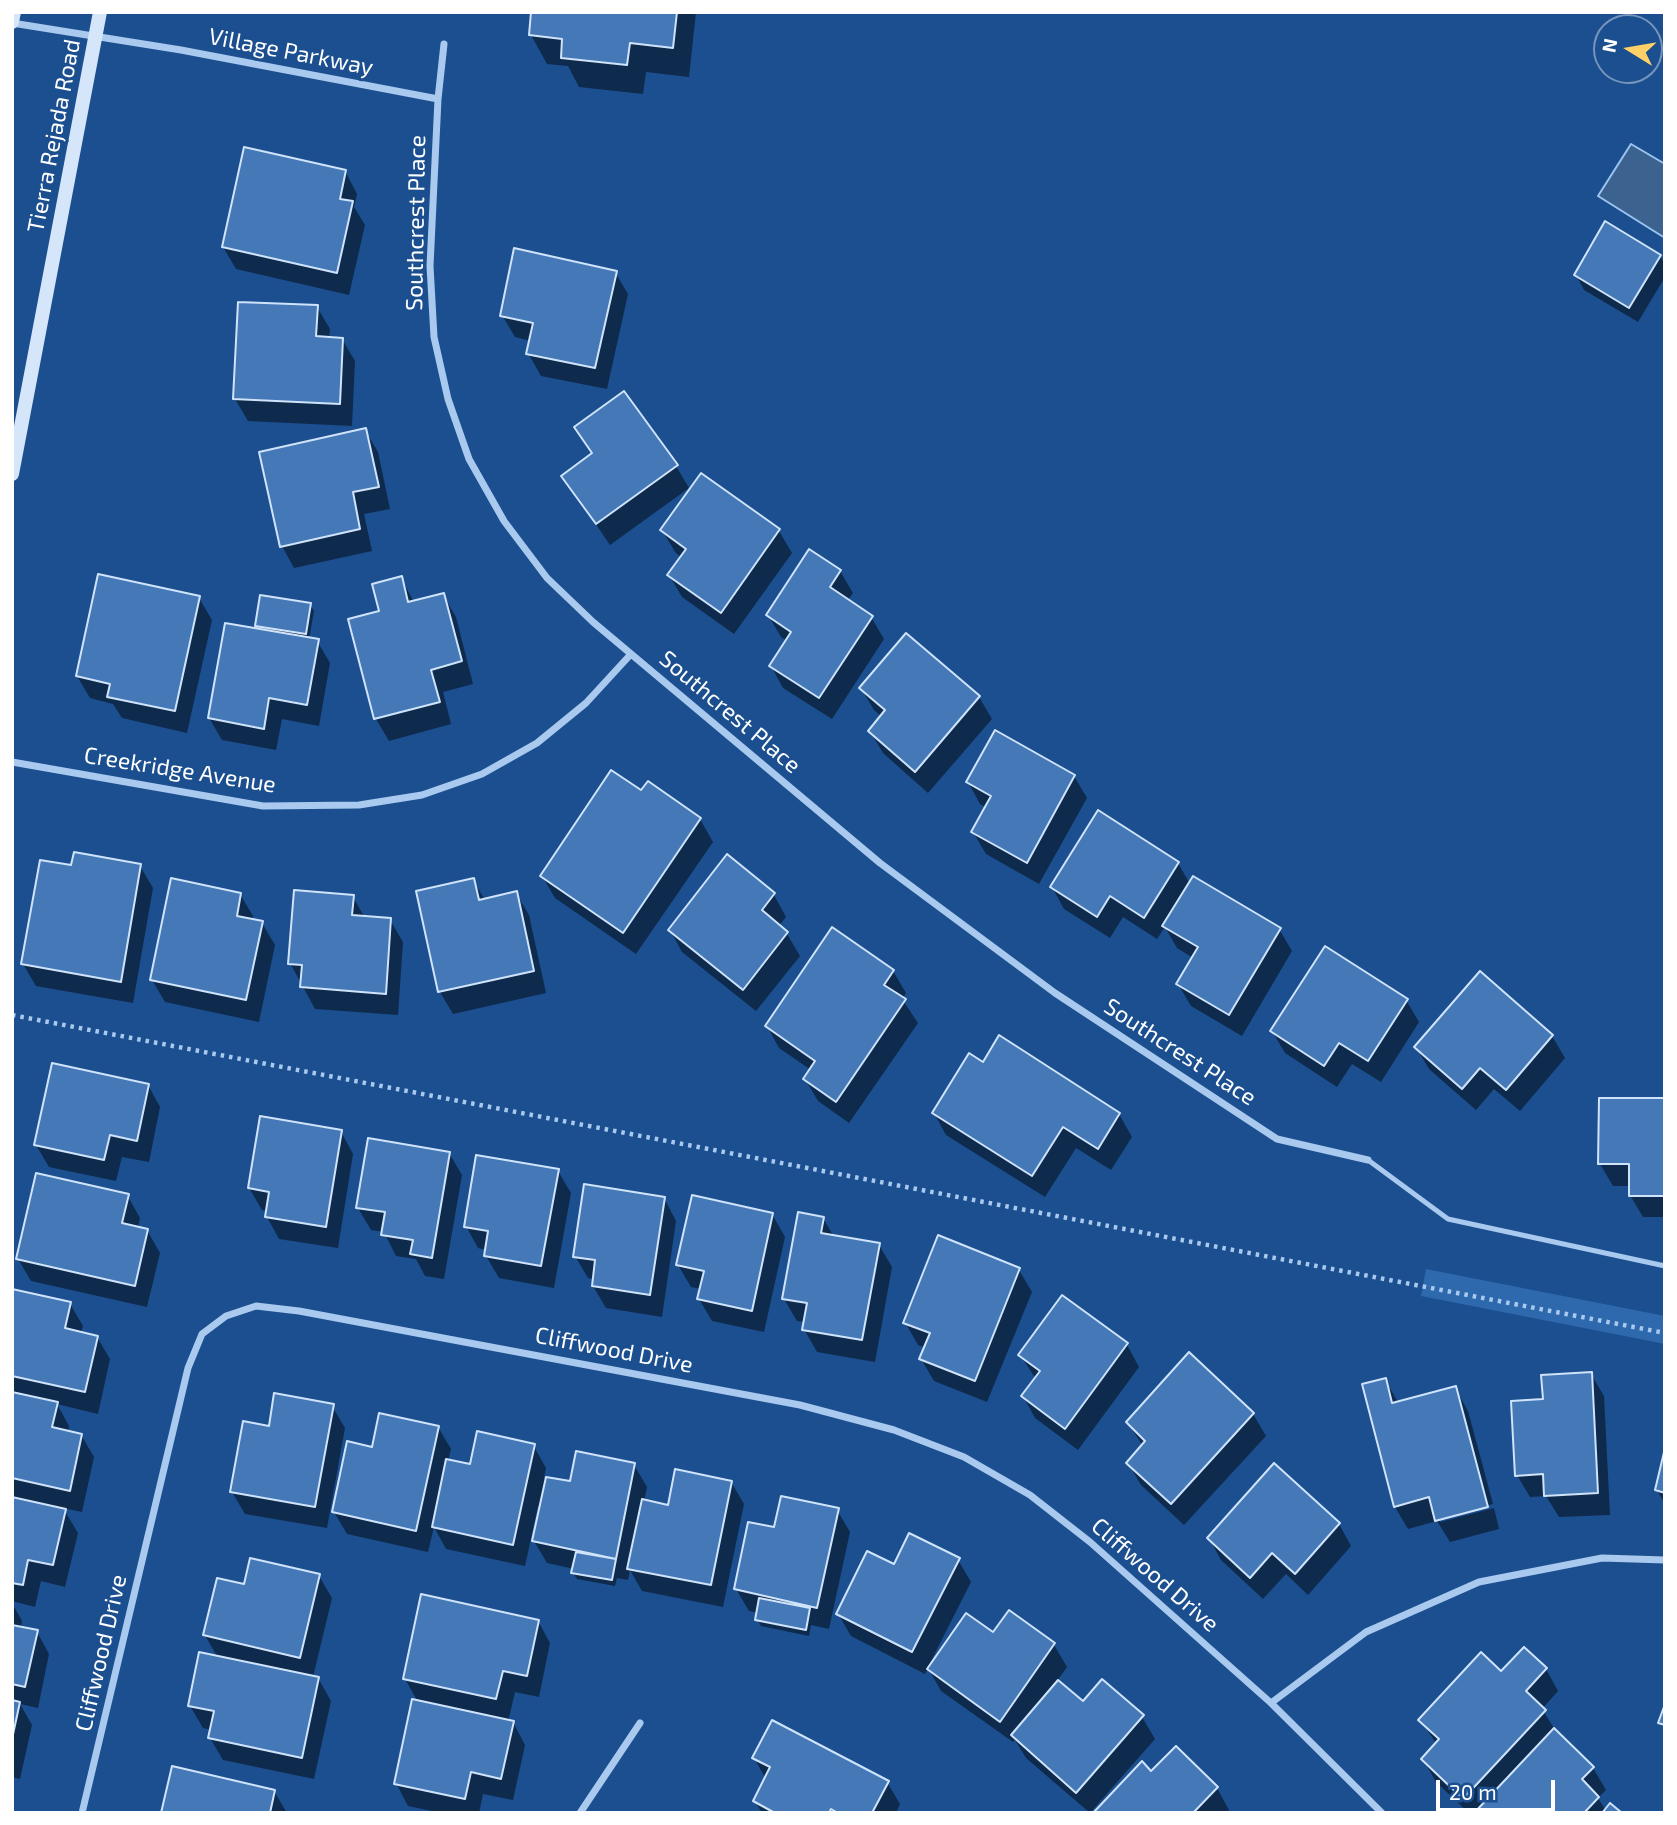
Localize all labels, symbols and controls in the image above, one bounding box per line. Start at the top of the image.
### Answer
north arrow [1593,14,1663,84]
street label: Village Parkway [206,23,376,81]
text: N [1596,36,1621,54]
street label: Tierra Rejada Road [22,37,86,235]
street label: Southcrest Place [401,135,431,311]
street label: Southcrest Place [654,645,806,779]
street label: Creekridge Avenue [82,741,278,799]
street label: Southcrest Place [1099,993,1261,1111]
street label: Cliffwood Drive [533,1321,695,1379]
street label: Cliffwood Drive [1086,1512,1224,1638]
street label: Cliffwood Drive [70,1572,132,1734]
scale bar [1439,1766,1558,1810]
text: 20 m [1449,1779,1497,1804]

